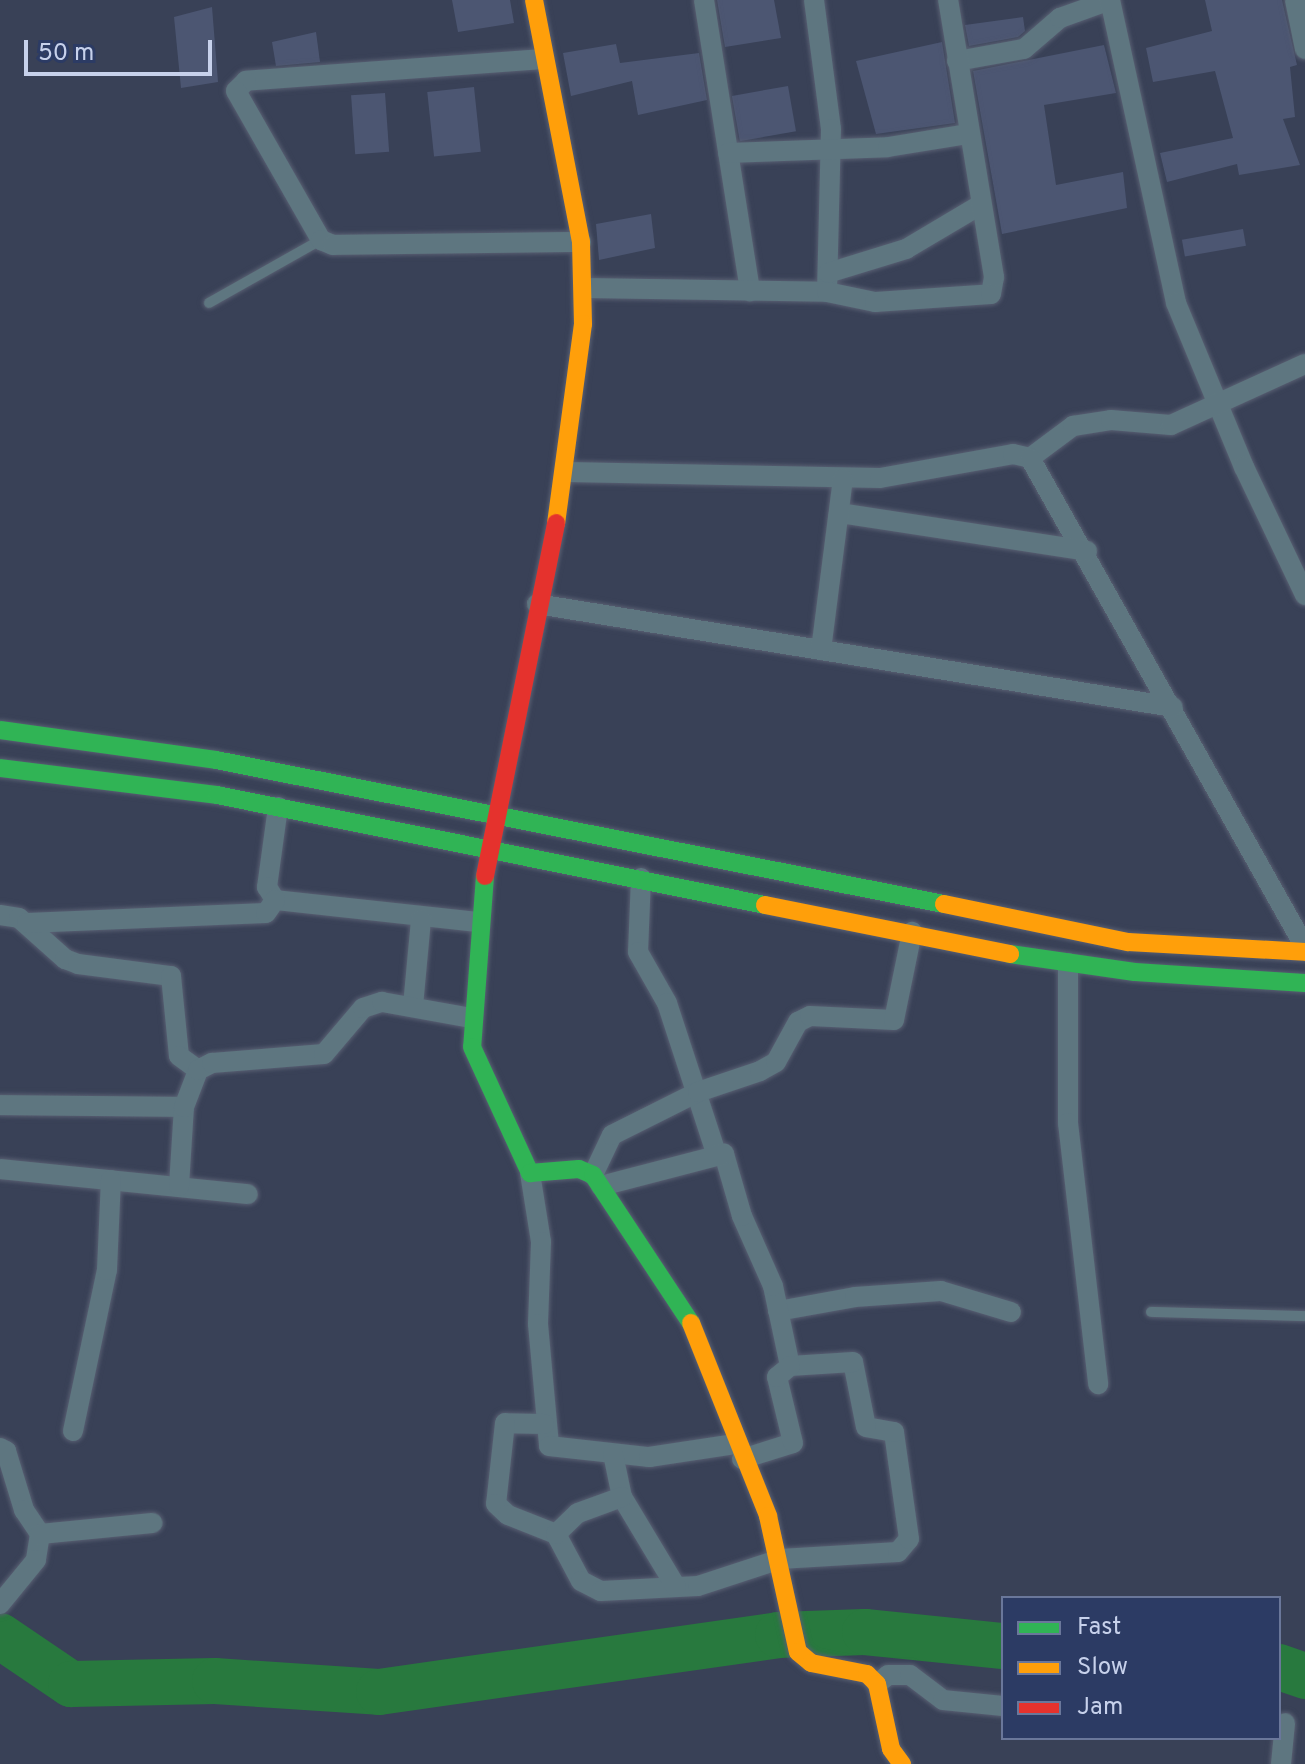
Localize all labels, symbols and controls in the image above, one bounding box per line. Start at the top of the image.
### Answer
scale bar [28,24,216,74]
text: 50 m [38,39,94,69]
legend [1001,1596,1281,1740]
text: Fast [1077,1613,1121,1643]
text: Slow [1077,1653,1128,1683]
text: Jam [1077,1693,1123,1723]

